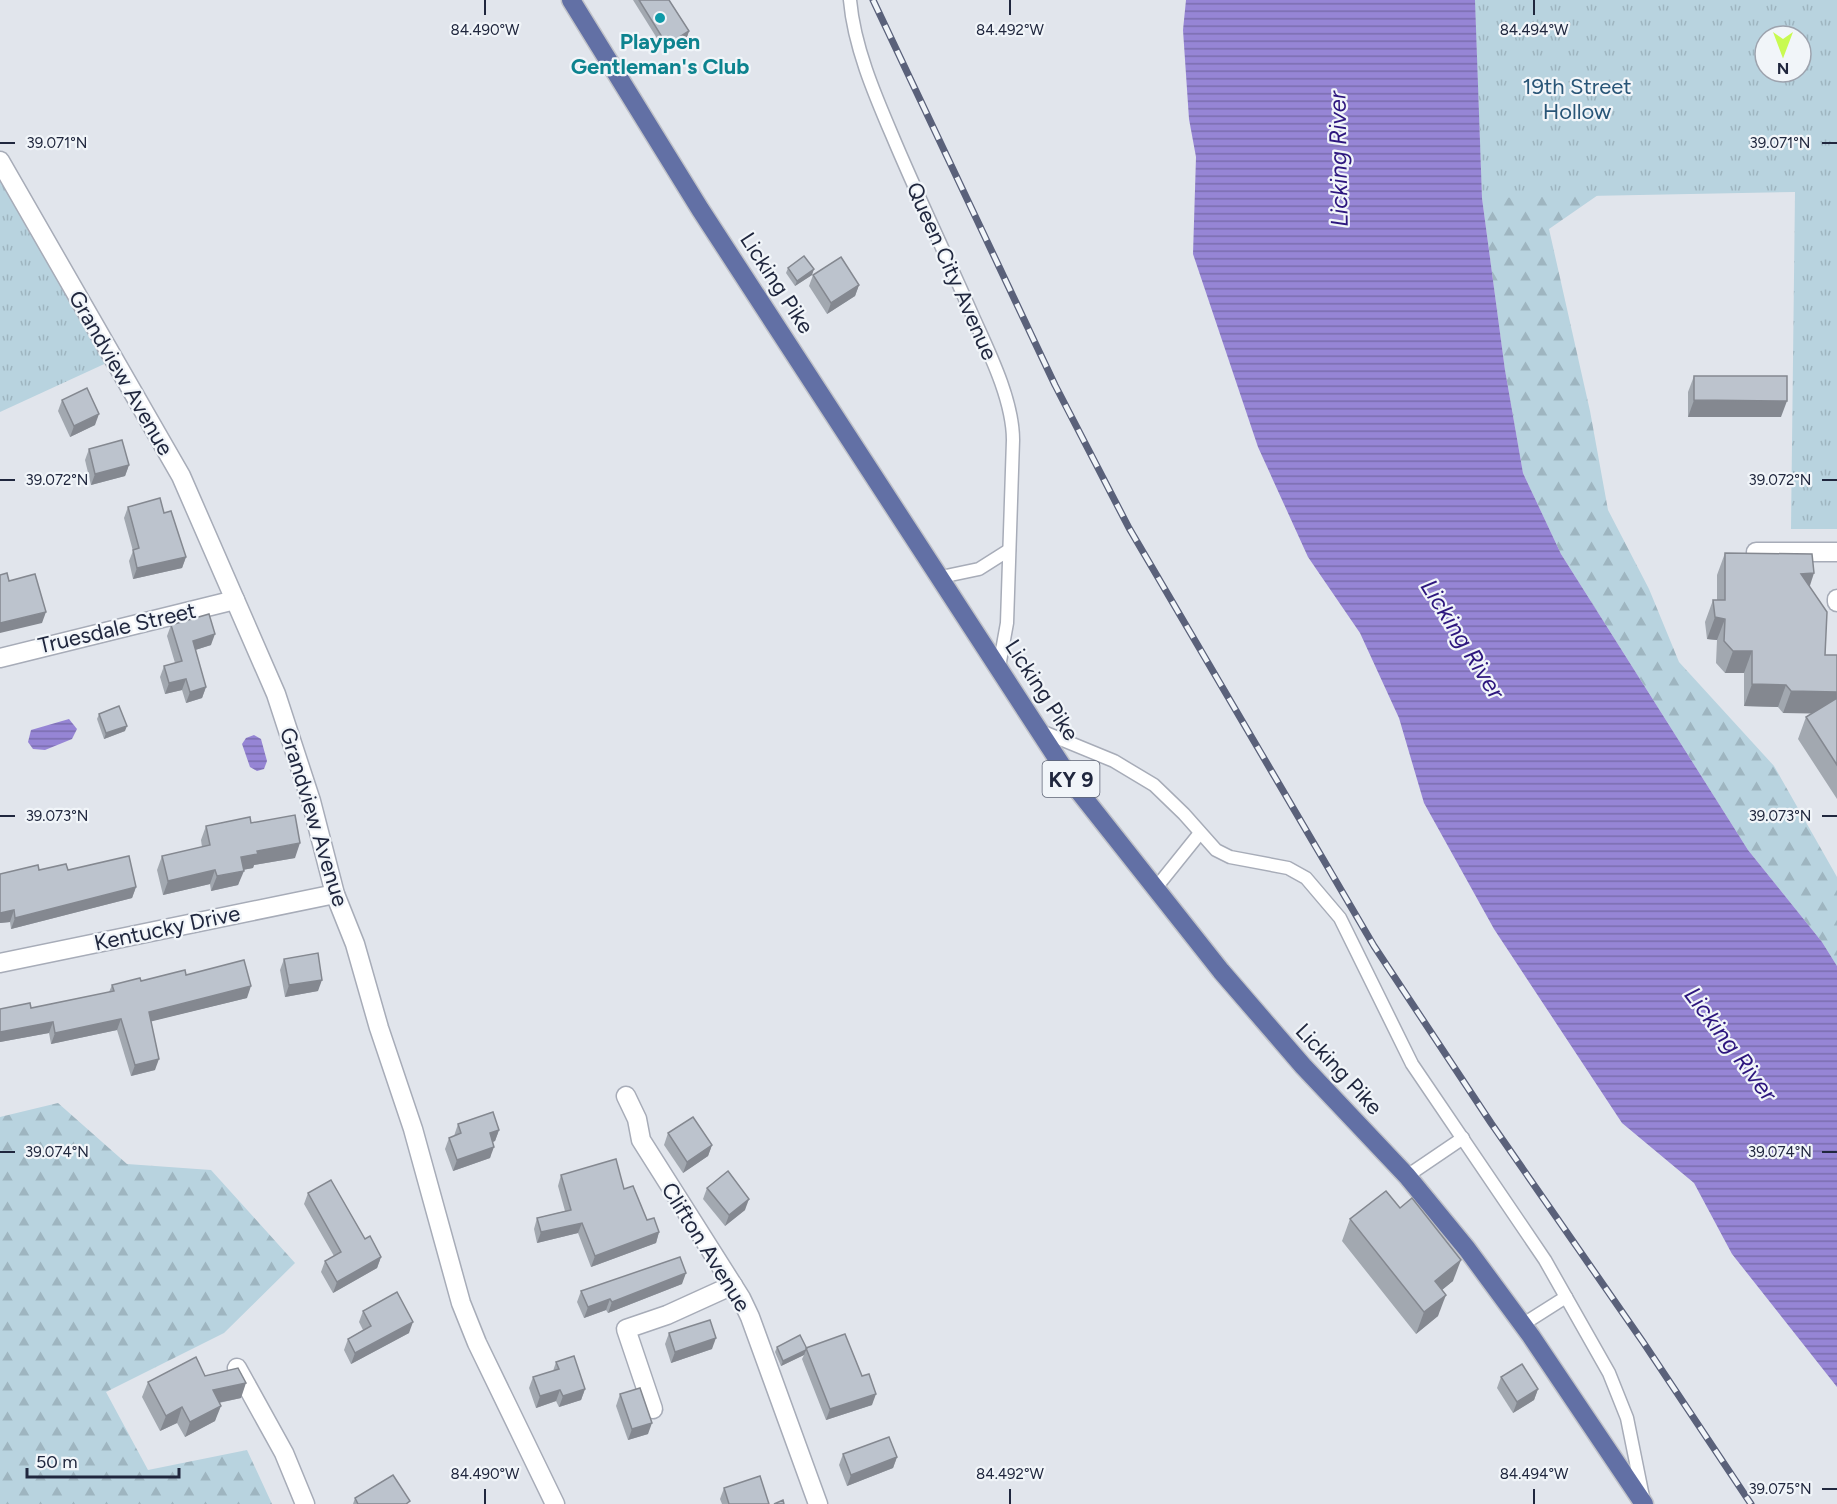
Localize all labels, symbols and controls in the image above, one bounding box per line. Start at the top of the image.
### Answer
marker: Playpen Gentleman's Club [653,11,667,25]
text: 84.490°W [450,21,520,39]
text: 84.492°W [976,21,1044,39]
text: 84.494°W [1500,21,1569,39]
north arrow [1753,24,1813,84]
place label: Playpen Gentleman's Club [571,28,749,80]
text: N [1777,59,1789,78]
park label: 19th Street Hollow [1522,73,1632,125]
water label: Licking River [1322,90,1354,227]
text: 39.071°N [27,134,87,152]
text: 39.071°N [1750,134,1810,152]
street label: Queen City Avenue [901,178,1003,364]
street label: Licking Pike [734,227,820,339]
street label: Grandview Avenue [63,286,179,460]
text: 39.072°N [26,471,88,489]
text: 39.072°N [1749,471,1811,489]
water label: Licking River [1415,574,1512,705]
street label: Truesdale Street [35,597,199,659]
street label: Licking Pike [999,634,1085,746]
street label: Grandview Avenue [274,724,354,910]
road number: KY 9 [1042,761,1100,797]
text: 39.073°N [26,807,88,825]
text: 39.073°N [1749,807,1811,825]
street label: Kentucky Drive [92,899,242,957]
water label: Licking River [1679,981,1784,1108]
street label: Licking Pike [1290,1018,1388,1120]
text: 39.074°N [25,1143,89,1161]
text: 39.074°N [1748,1143,1812,1161]
street label: Clifton Avenue [656,1177,756,1317]
scale bar [27,1441,178,1479]
text: 50 m [36,1451,78,1473]
text: 84.490°W [450,1465,520,1483]
text: 84.492°W [976,1465,1044,1483]
text: 84.494°W [1500,1465,1569,1483]
text: 39.075°N [1748,1480,1812,1498]

